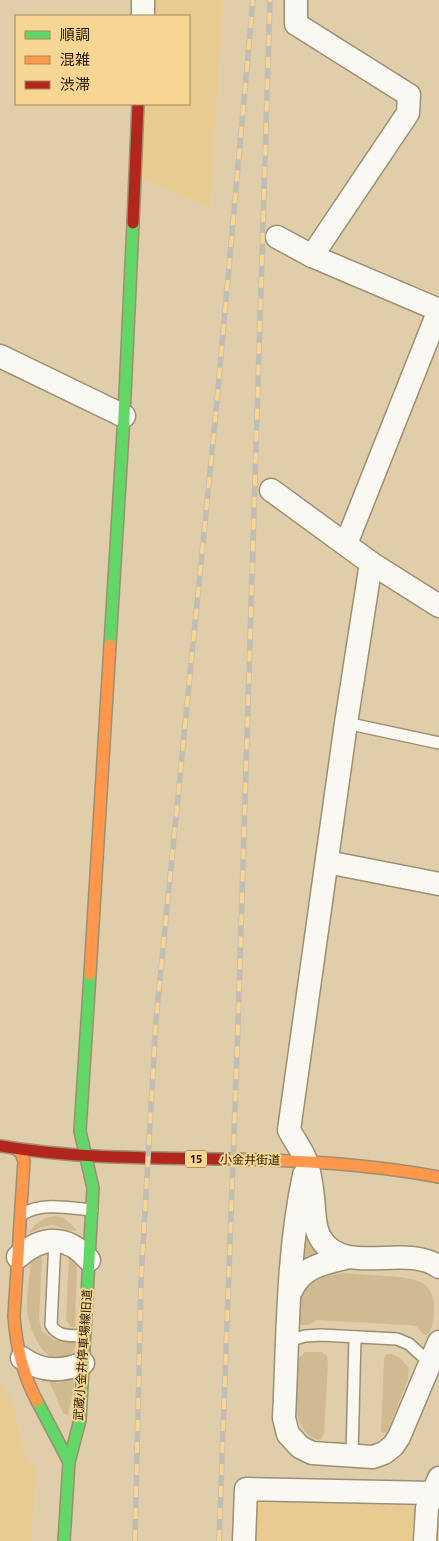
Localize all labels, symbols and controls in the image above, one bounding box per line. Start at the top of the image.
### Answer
legend [15,15,190,105]
text: 順調 [60,23,90,46]
text: 混雑 [60,48,90,71]
text: 渋滞 [60,73,90,96]
street label: 小金井街道 [220,1149,280,1170]
road number: 15 [185,1150,207,1168]
street label: 武蔵小金井停車場線旧道 [68,1288,97,1421]

